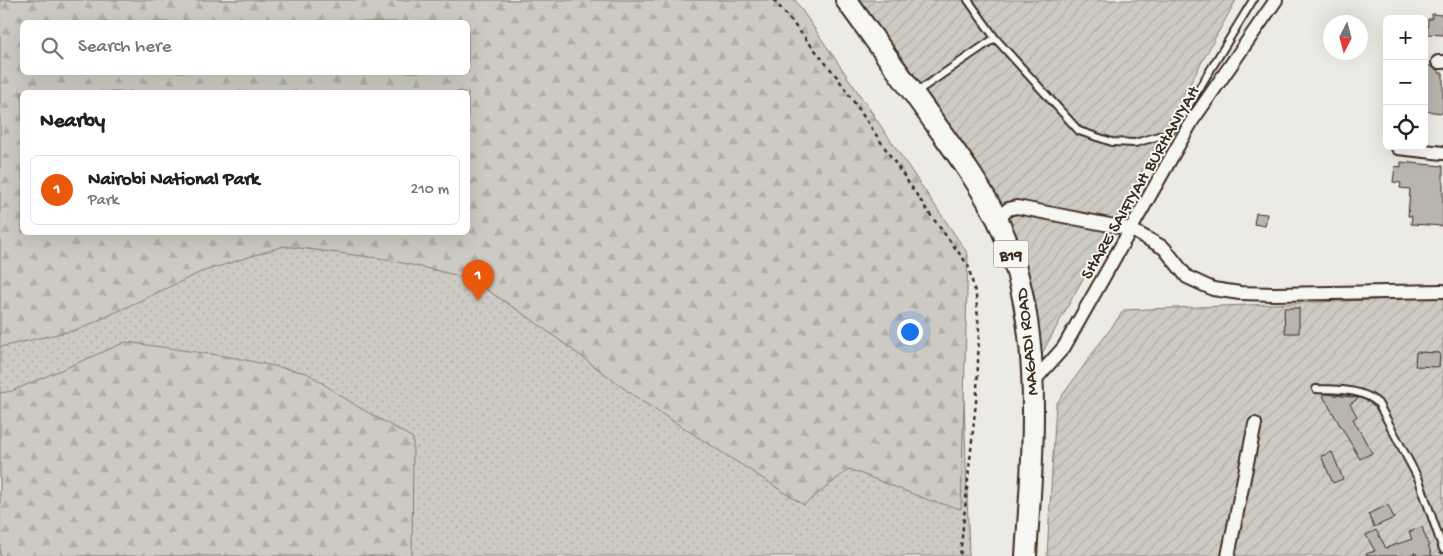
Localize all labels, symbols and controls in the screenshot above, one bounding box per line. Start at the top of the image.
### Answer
north arrow [1323,15,1368,60]
map controls [1383,15,1428,150]
button: + [1383,15,1428,60]
search box [20,20,470,75]
icon: search [38,34,66,62]
text: Search here [78,36,172,59]
button: − [1383,60,1428,105]
street label: SHARE SAIFIYAH BURHANIYAH [1077,82,1206,284]
button: locate [1383,105,1428,150]
text: Nearby [40,110,105,135]
text: Nairobi National Park [88,169,259,192]
text: 1 [54,181,60,200]
text: 210 m [410,181,449,200]
text: Park [88,192,119,211]
road number: B19 [994,240,1028,268]
pin: 1 [462,260,494,301]
street label: MAGADI ROAD [1012,287,1045,397]
your location [897,319,923,345]

